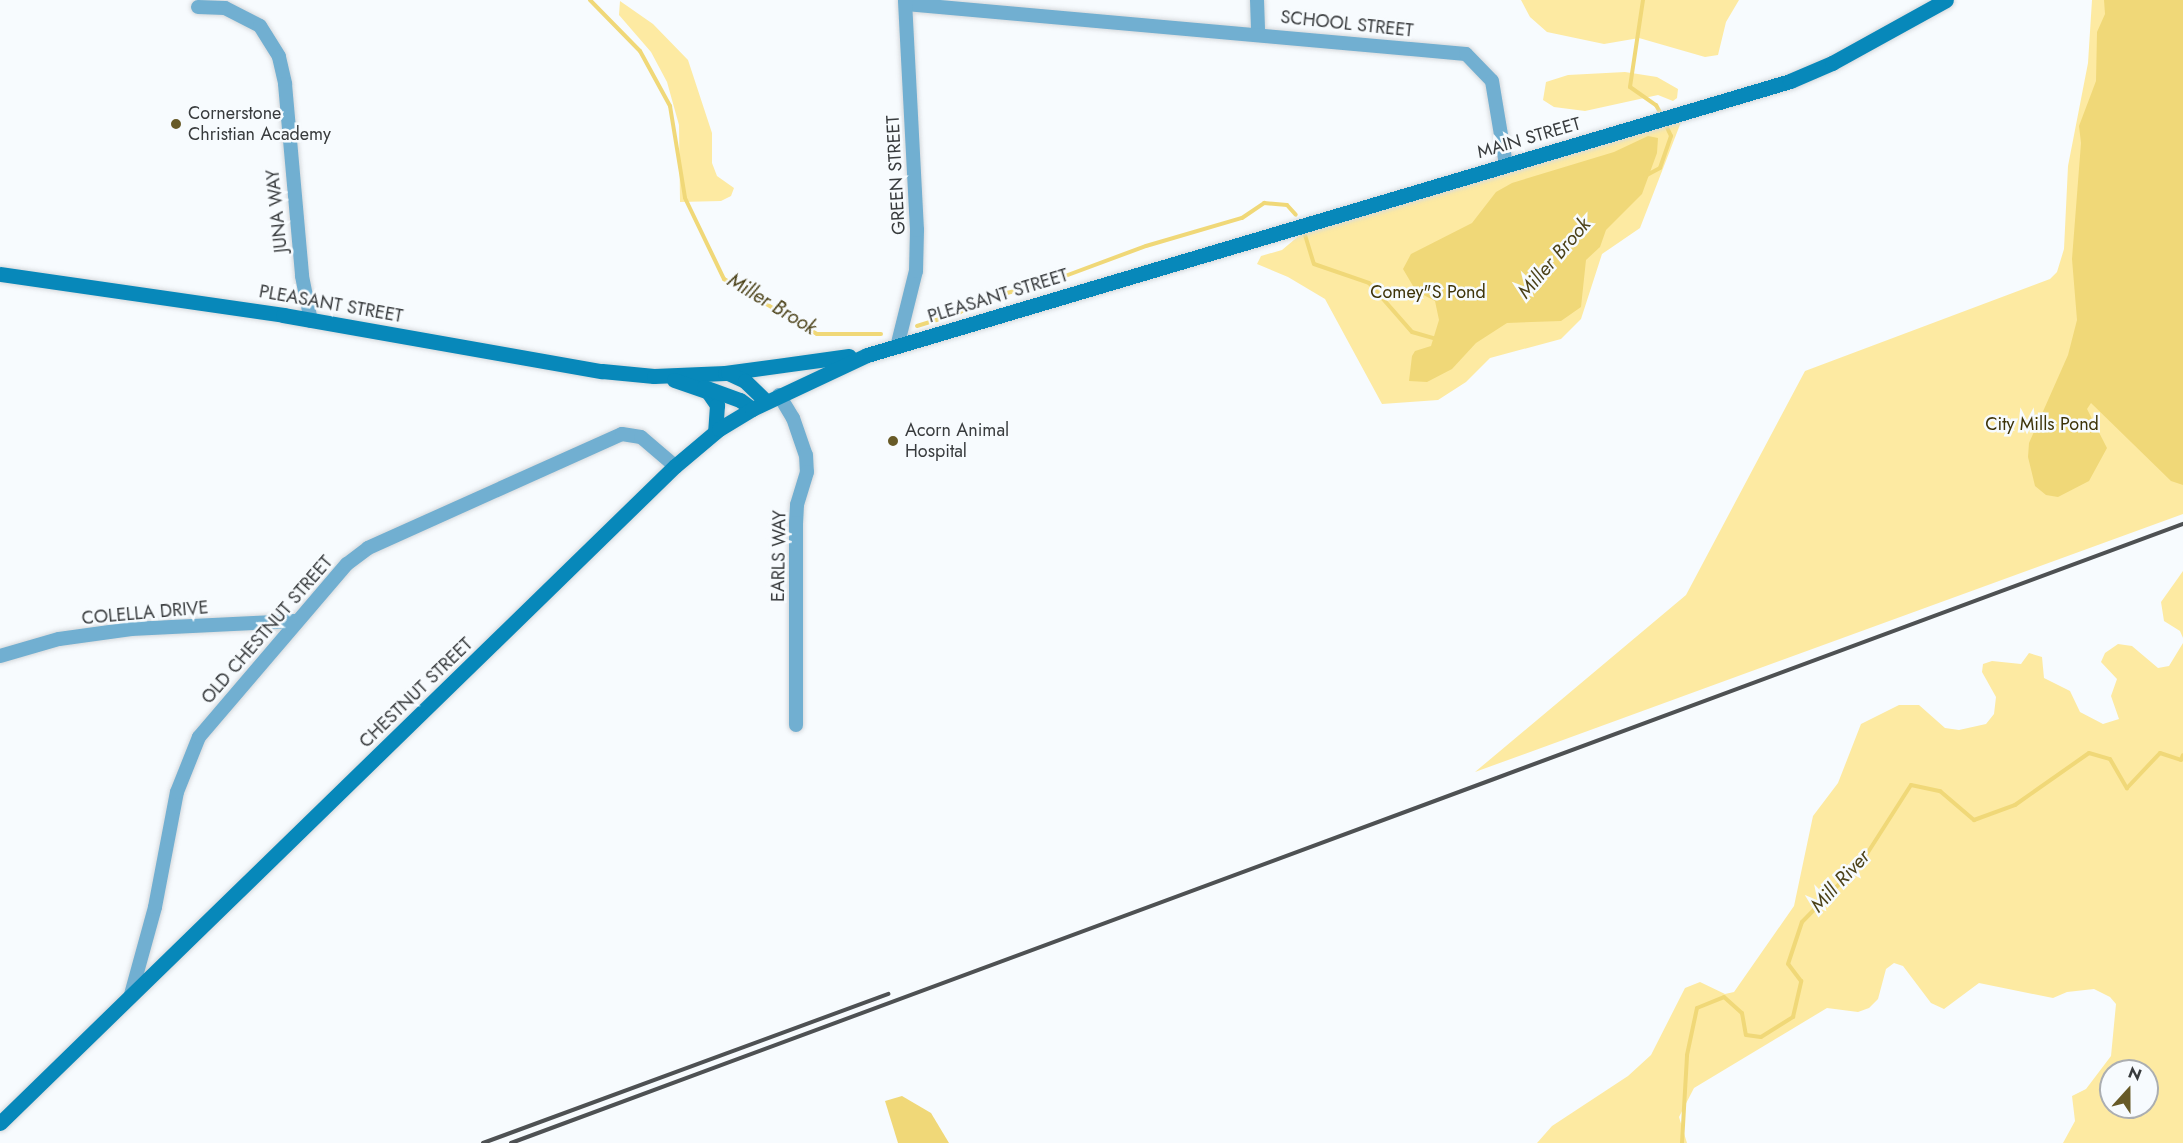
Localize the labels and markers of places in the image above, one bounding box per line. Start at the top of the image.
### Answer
place label: Cornerstone Christian Academy [188,103,331,146]
marker: Cornerstone Christian Academy [169,117,183,131]
place label: Acorn Animal Hospital [905,420,1009,462]
marker: Acorn Animal Hospital [886,434,900,448]

